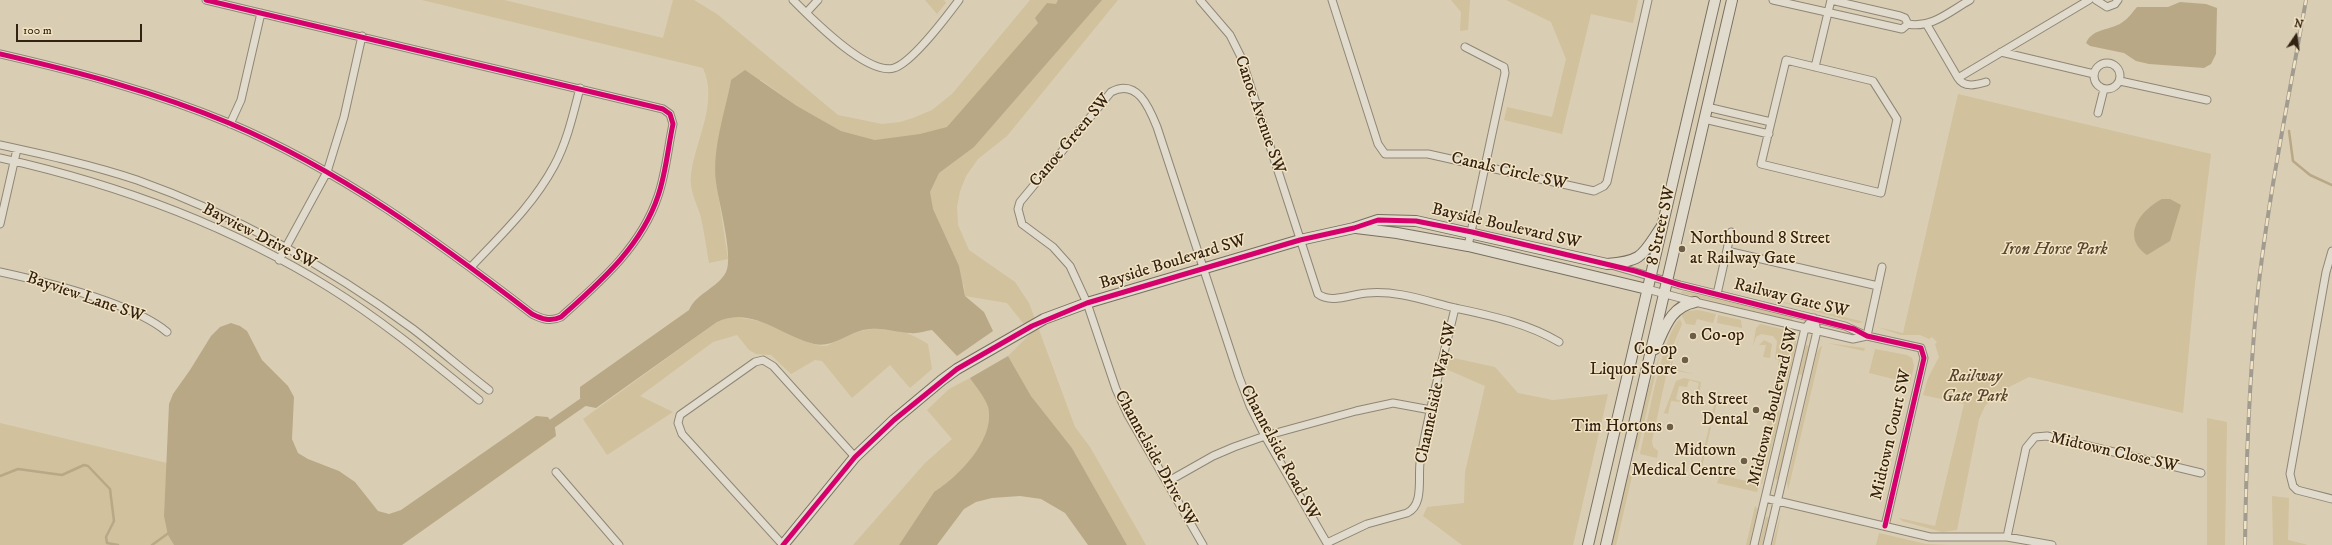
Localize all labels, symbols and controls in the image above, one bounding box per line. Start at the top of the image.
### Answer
scale bar [18,16,144,42]
north arrow [2276,16,2316,56]
text: N [2293,16,2305,32]
text: 100 m [23,23,52,38]
street label: Canoe Avenue SW [1229,53,1289,177]
street label: Canoe Green SW [1026,90,1116,192]
street label: Canals Circle SW [1449,149,1569,195]
street label: 8 Street SW [1643,184,1681,268]
street label: Bayview Drive SW [199,199,319,275]
street label: Bayside Boulevard SW [1430,200,1582,254]
place label: Northbound 8 Street at Railway Gate [1690,229,1830,269]
street label: Bayside Boulevard SW [1097,231,1249,295]
park label: Iron Horse Park [2002,240,2108,260]
marker: Northbound 8 Street at Railway Gate [1677,244,1687,254]
street label: Bayview Lane SW [24,268,146,328]
street label: Railway Gate SW [1732,275,1850,323]
street label: Channelside Way SW [1412,320,1462,466]
place label: Co-op [1701,326,1744,346]
street label: Midtown Boulevard SW [1744,326,1804,488]
marker: Co-op [1688,331,1698,341]
place label: Co-op Liquor Store [1590,340,1677,380]
marker: Co-op Liquor Store [1680,355,1690,365]
park label: Railway Gate Park [1942,367,2008,407]
street label: Midtown Court SW [1867,368,1917,502]
street label: Channelside Road SW [1235,382,1323,524]
street label: Channelside Drive SW [1109,387,1201,531]
place label: 8th Street Dental [1681,390,1748,430]
marker: 8th Street Dental [1751,405,1761,415]
place label: Tim Hortons [1572,417,1662,437]
marker: Tim Hortons [1665,422,1675,432]
street label: Midtown Close SW [2048,428,2180,478]
place label: Midtown Medical Centre [1632,441,1736,481]
marker: Midtown Medical Centre [1739,456,1749,466]

